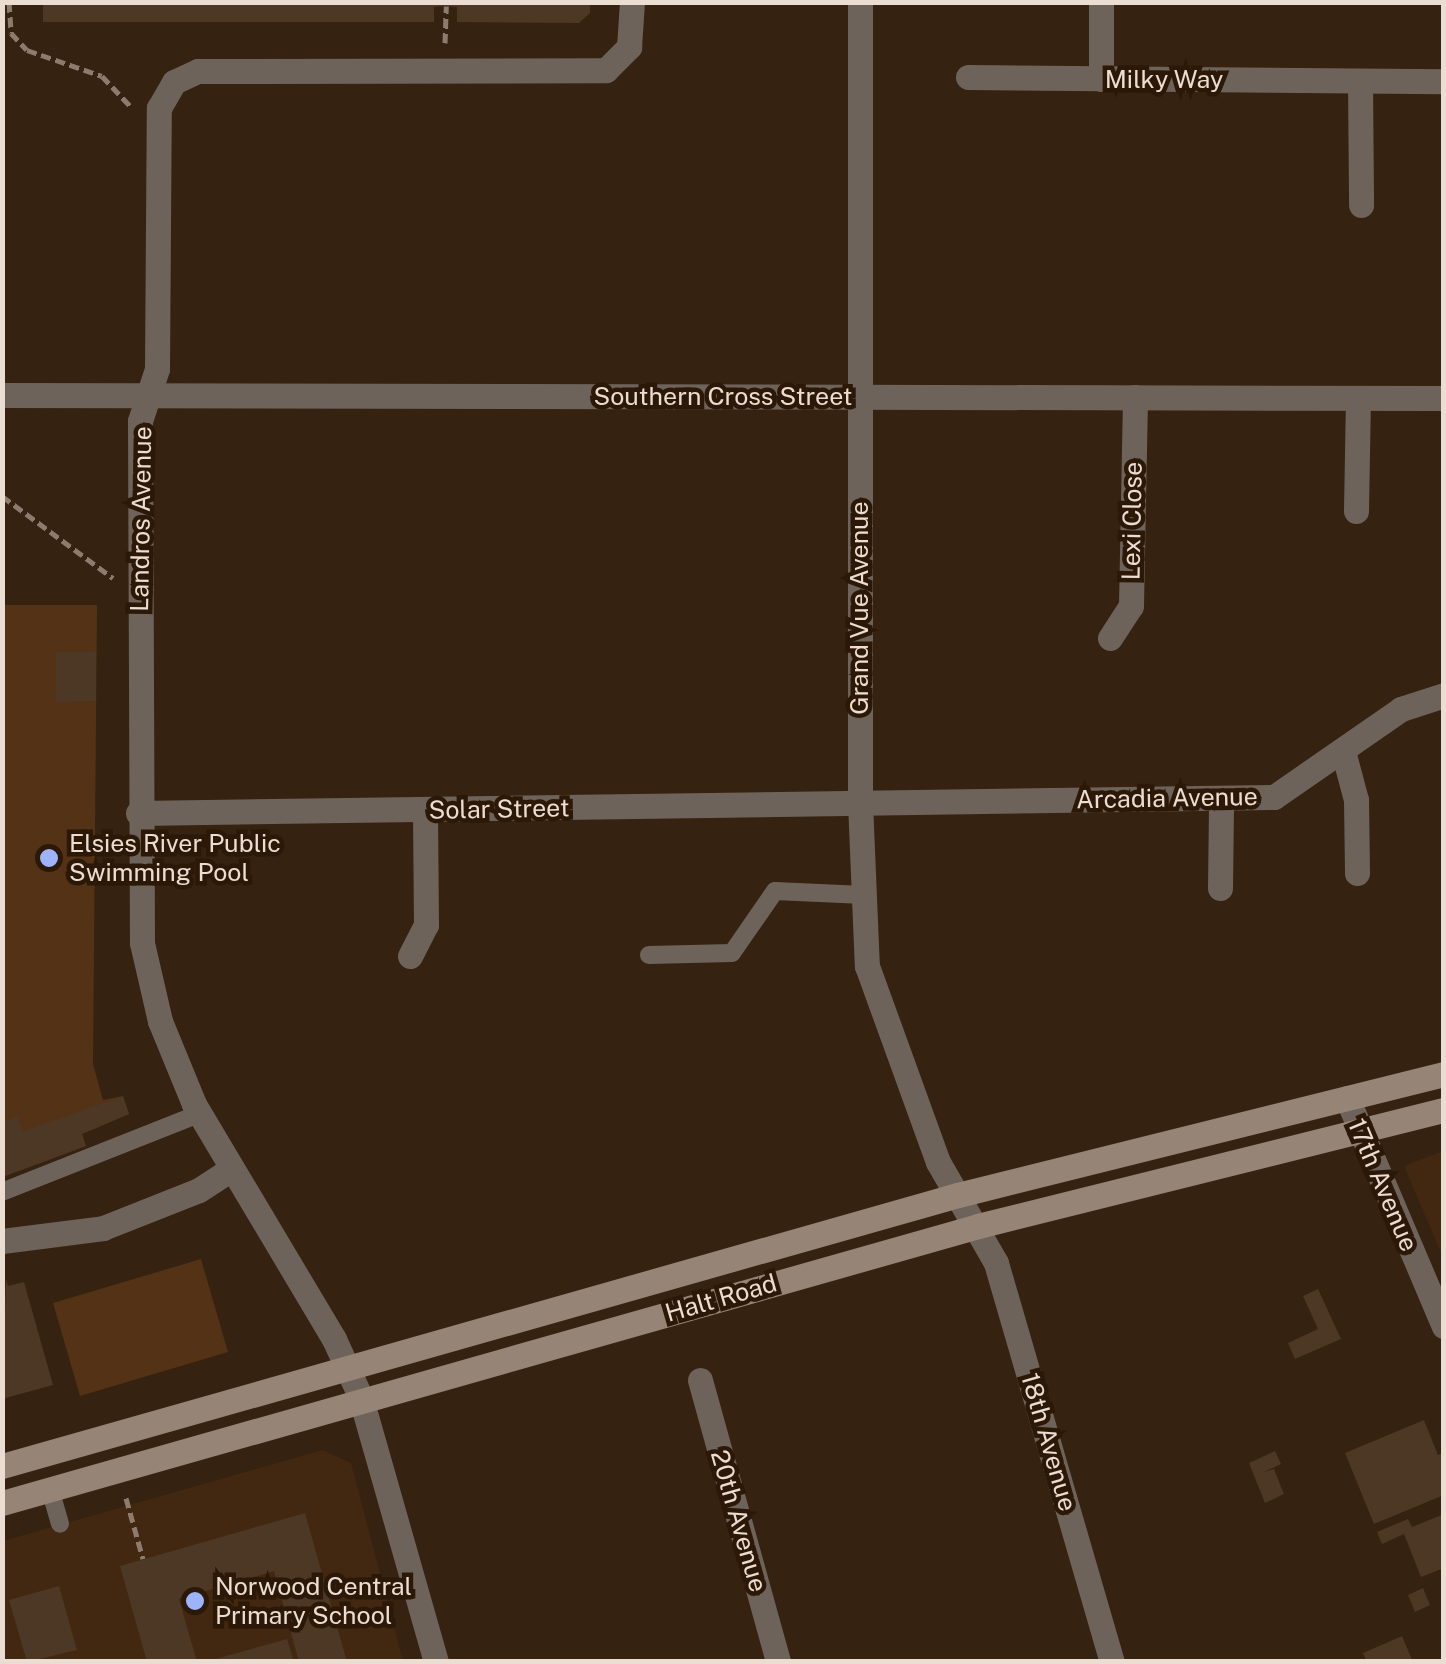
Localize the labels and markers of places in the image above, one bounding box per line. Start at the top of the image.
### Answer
place label: Elsies River Public Swimming Pool [69,829,281,888]
marker: Elsies River Public Swimming Pool [38,847,60,869]
place label: Norwood Central Primary School [215,1572,412,1631]
marker: Norwood Central Primary School [184,1590,206,1612]

